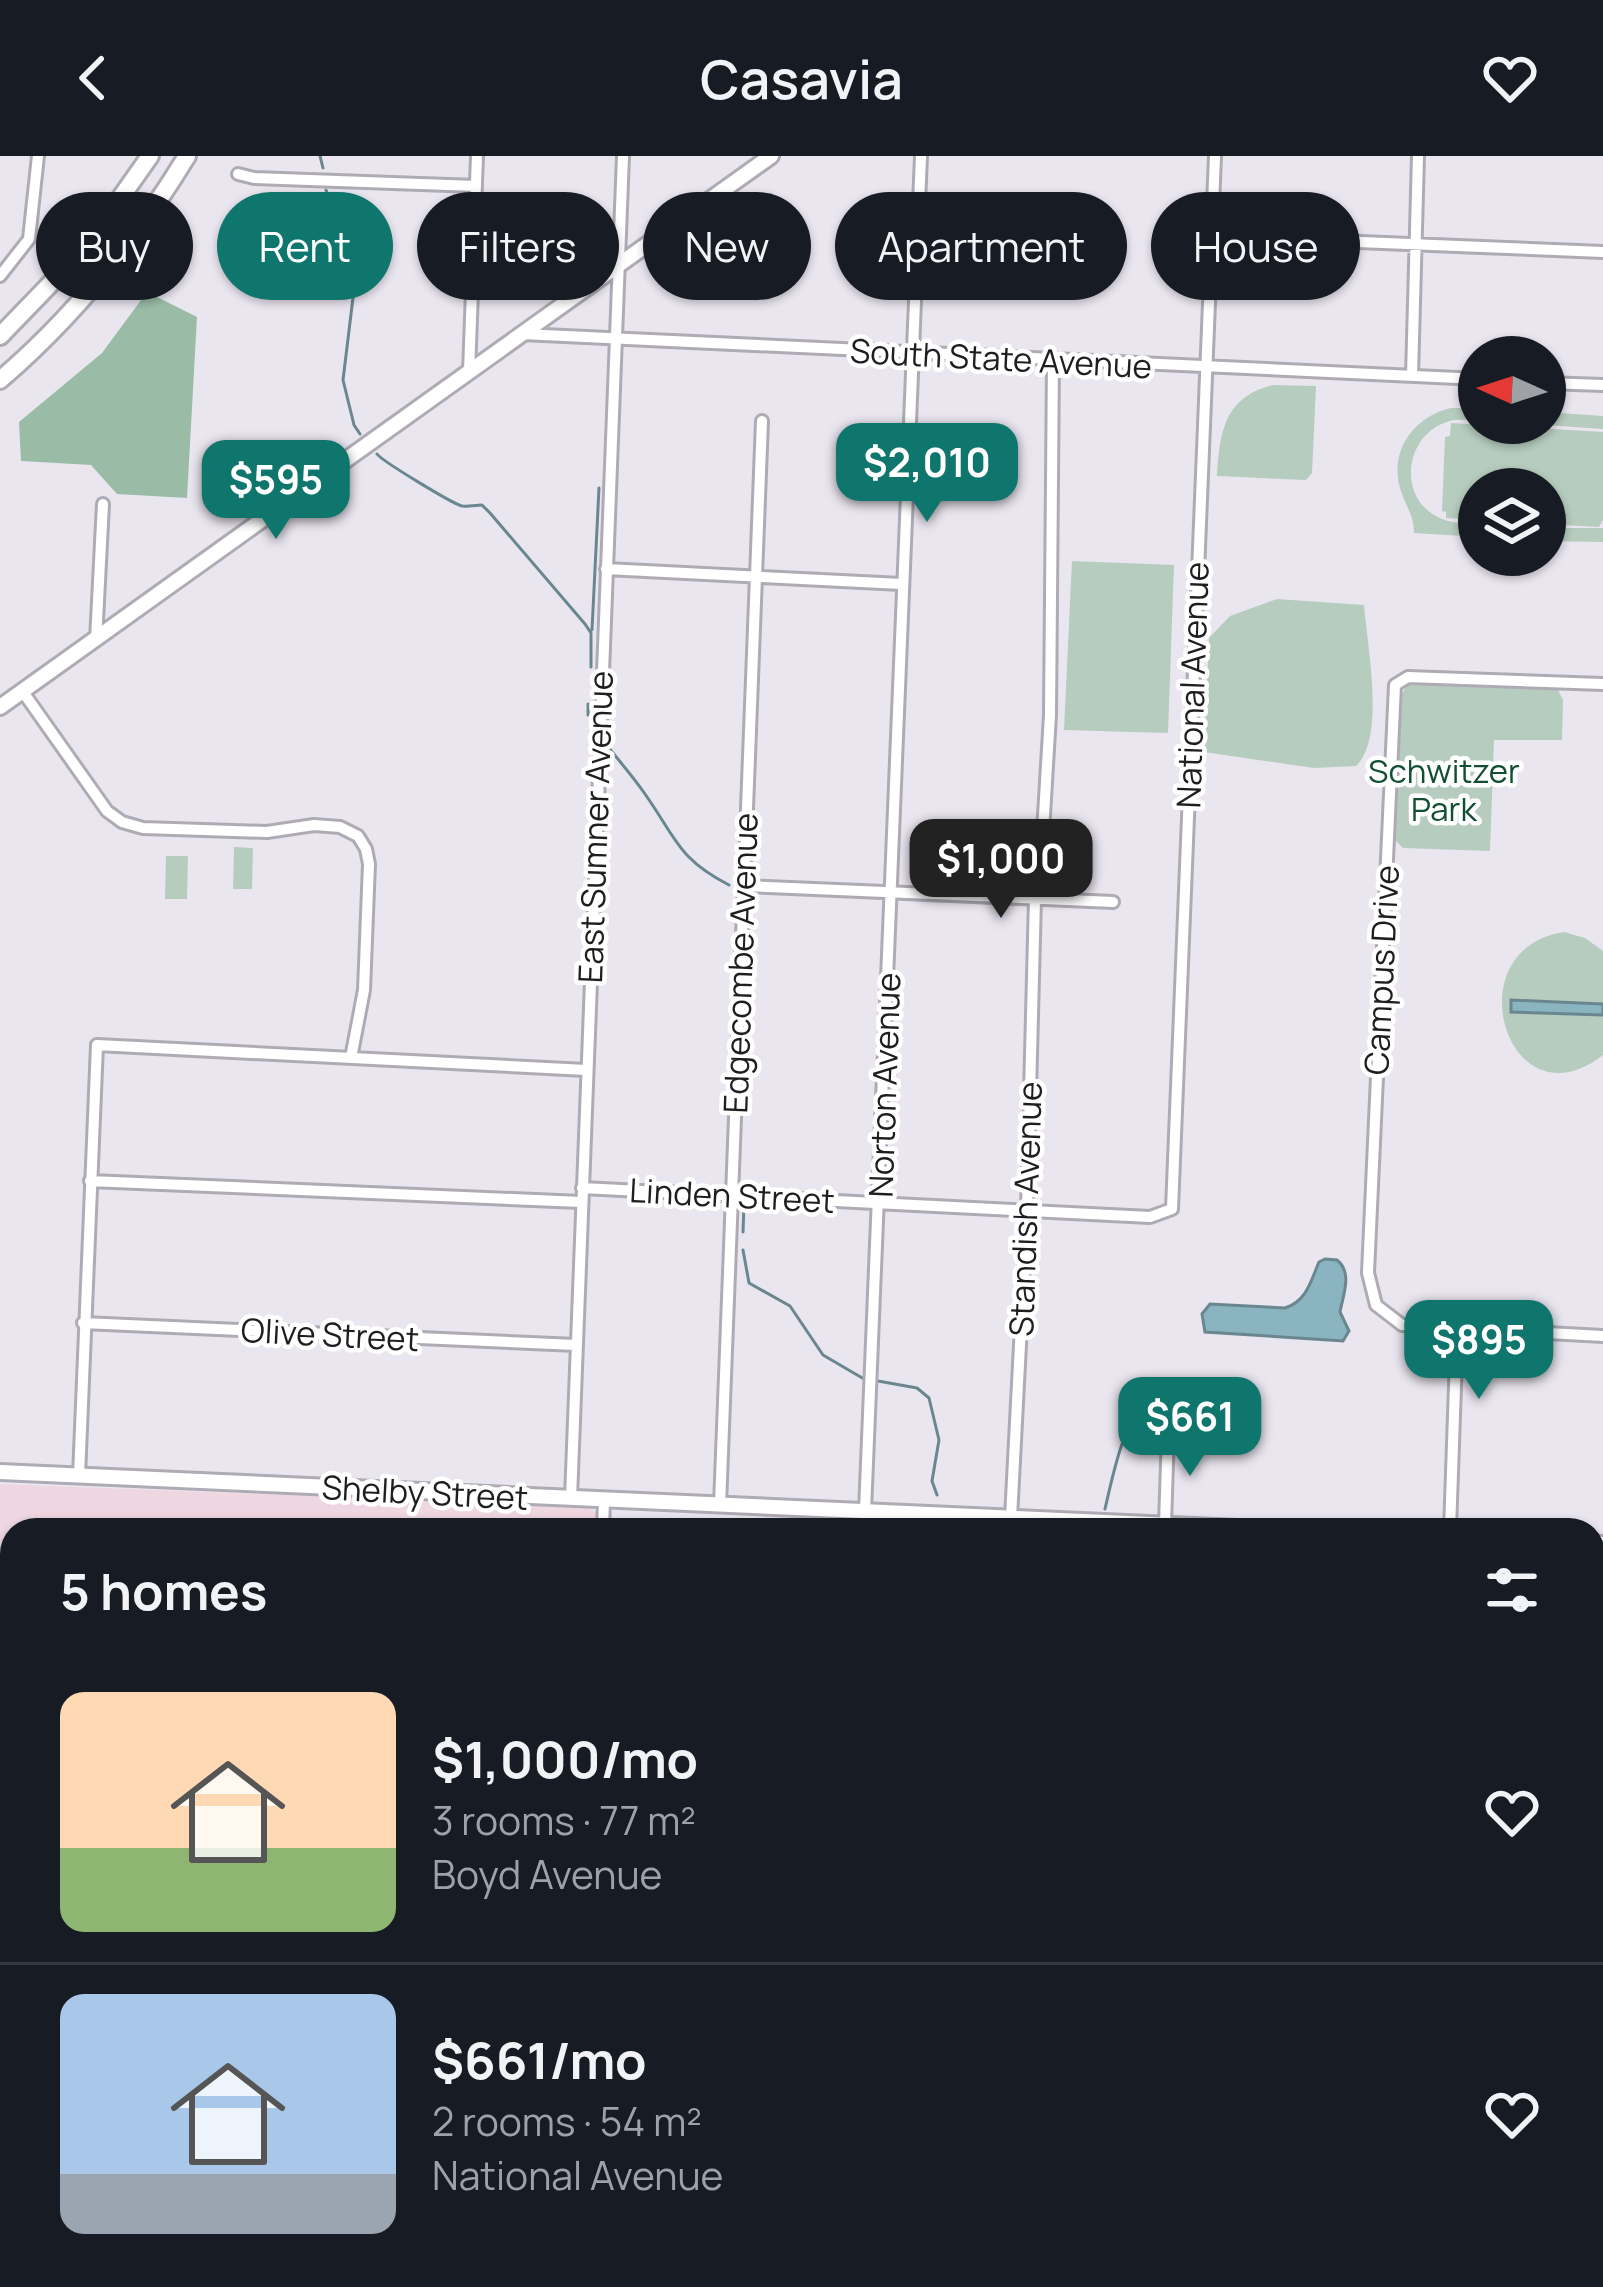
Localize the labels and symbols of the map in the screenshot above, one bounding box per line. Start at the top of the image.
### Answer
street label: South State Avenue [849,328,1153,388]
north arrow [1458,336,1566,444]
pin: $2,010 [829,423,1025,525]
pin: $595 [205,440,347,542]
street label: National Avenue [1165,561,1219,809]
street label: East Sumner Avenue [567,670,623,984]
park label: Schwitzer Park [1368,748,1520,831]
street label: Edgecombe Avenue [712,812,768,1114]
pin: $1,000 [903,819,1099,921]
street label: Campus Drive [1353,864,1409,1076]
street label: Norton Avenue [858,972,910,1198]
street label: Standish Avenue [998,1081,1052,1337]
street label: Linden Street [628,1167,836,1223]
pin: $895 [1408,1300,1550,1402]
street label: Olive Street [240,1307,420,1361]
pin: $661 [1119,1377,1261,1479]
street label: Shelby Street [321,1464,529,1520]

